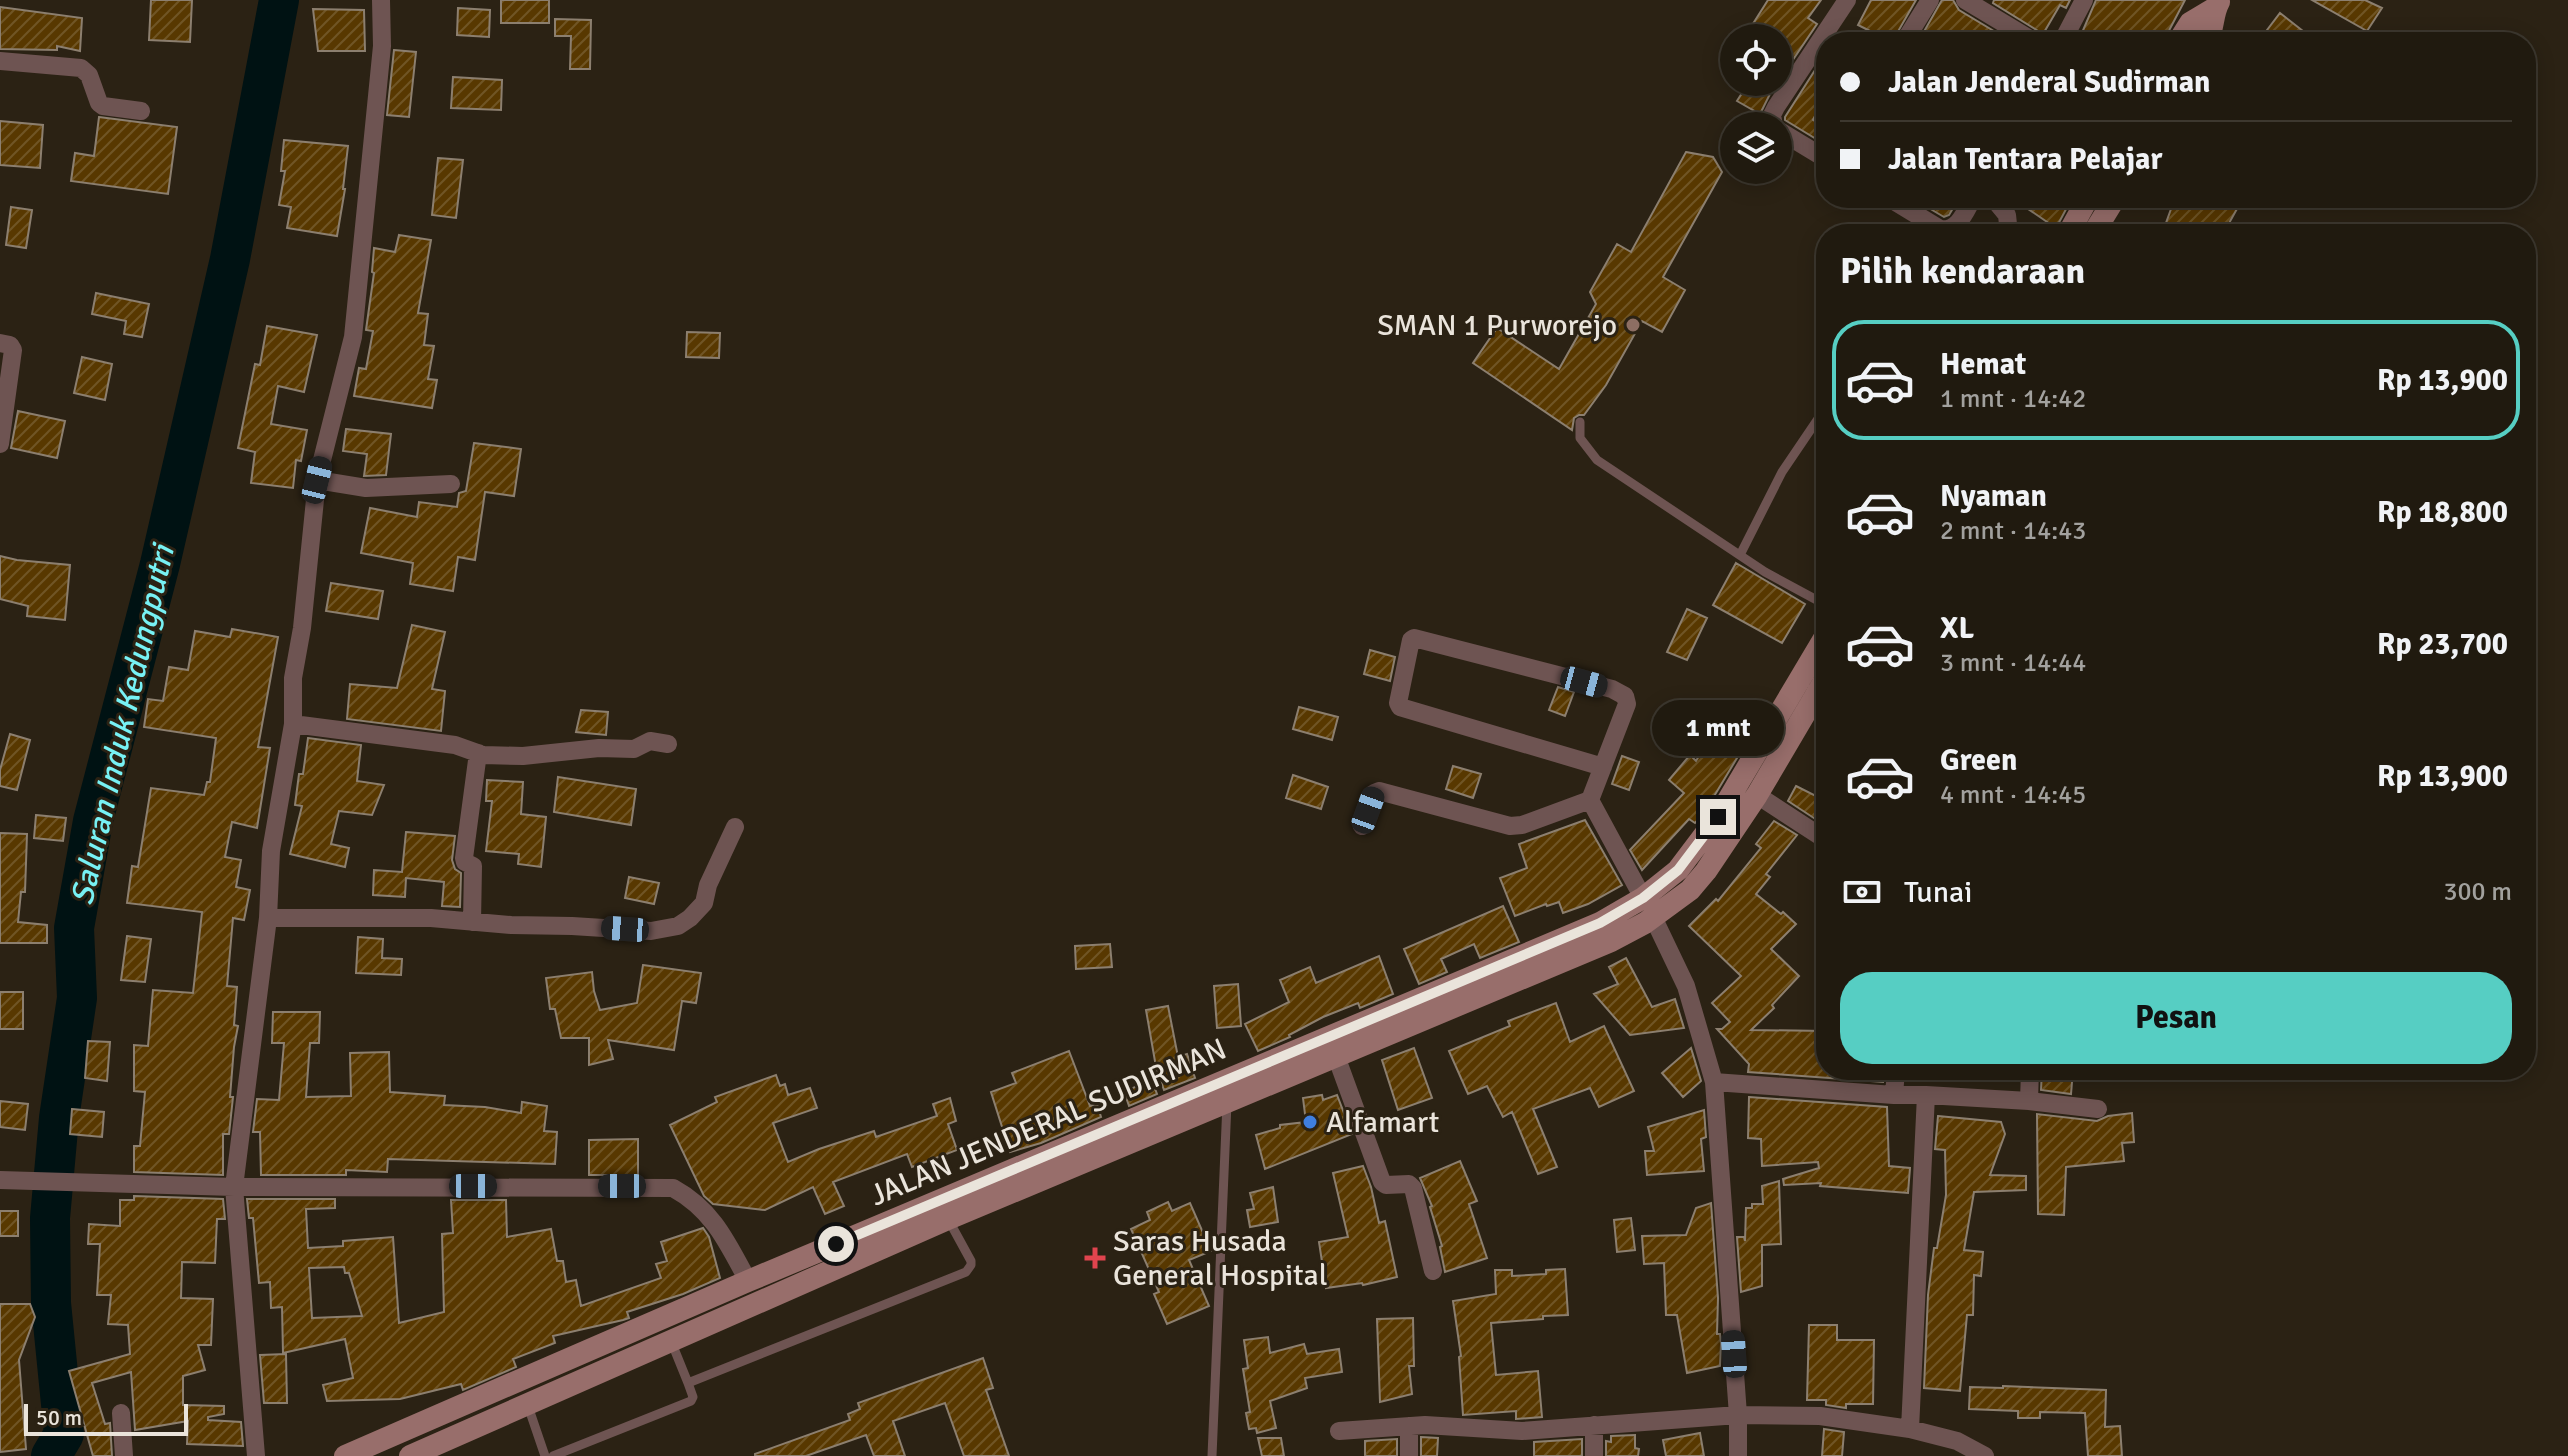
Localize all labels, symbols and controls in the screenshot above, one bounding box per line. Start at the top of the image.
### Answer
map controls [1720,24,1792,184]
button: locate [1720,24,1792,96]
text: Jalan Jenderal Sudirman [1888,64,2211,101]
button: layers [1720,112,1792,184]
text: Jalan Tentara Pelajar [1888,141,2162,178]
text: Pilih kendaraan [1840,249,2085,294]
place label: SMAN 1 Purworejo [1377,307,1617,344]
marker: SMAN 1 Purworejo [1624,316,1642,334]
icon: car [1844,344,1916,416]
text: Hemat [1940,346,2026,383]
text: Rp 13,900 [2377,362,2508,399]
text: 1 mnt · 14:42 [1940,383,2086,415]
car [300,454,334,506]
icon: car [1844,476,1916,548]
text: Nyaman [1940,478,2047,515]
text: Rp 18,800 [2377,494,2508,531]
text: 2 mnt · 14:43 [1940,515,2086,547]
water label: Saluran Induk Kedungputri [62,539,184,908]
icon: car [1844,608,1916,680]
text: XL [1940,610,1974,647]
text: Rp 23,700 [2377,626,2508,663]
text: 3 mnt · 14:44 [1940,647,2086,679]
car [1558,664,1610,700]
callout: 1 mnt [1652,701,1784,757]
text: 1 mnt [1686,712,1750,744]
icon: car [1844,740,1916,812]
text: Green [1940,742,2017,779]
text: Rp 13,900 [2377,758,2508,795]
text: 4 mnt · 14:45 [1940,779,2086,811]
car [1349,783,1387,837]
route end [1700,799,1736,835]
icon: cash [1840,870,1884,914]
text: Tunai [1904,874,1972,911]
text: 300 m [2443,876,2512,908]
car [600,915,650,943]
button: Pesan [1840,972,2512,1064]
street label: JALAN JENDERAL SUDIRMAN [864,1031,1232,1214]
place label: Alfamart [1326,1104,1439,1141]
marker: Alfamart [1301,1113,1319,1131]
car [449,1174,497,1198]
car [598,1174,646,1198]
place label: Saras Husada General Hospital [1113,1223,1327,1294]
route start [818,1226,854,1262]
marker: Saras Husada General Hospital [1084,1247,1106,1269]
car [1720,1329,1748,1379]
scale bar [24,1400,188,1436]
text: 50 m [36,1404,82,1431]

